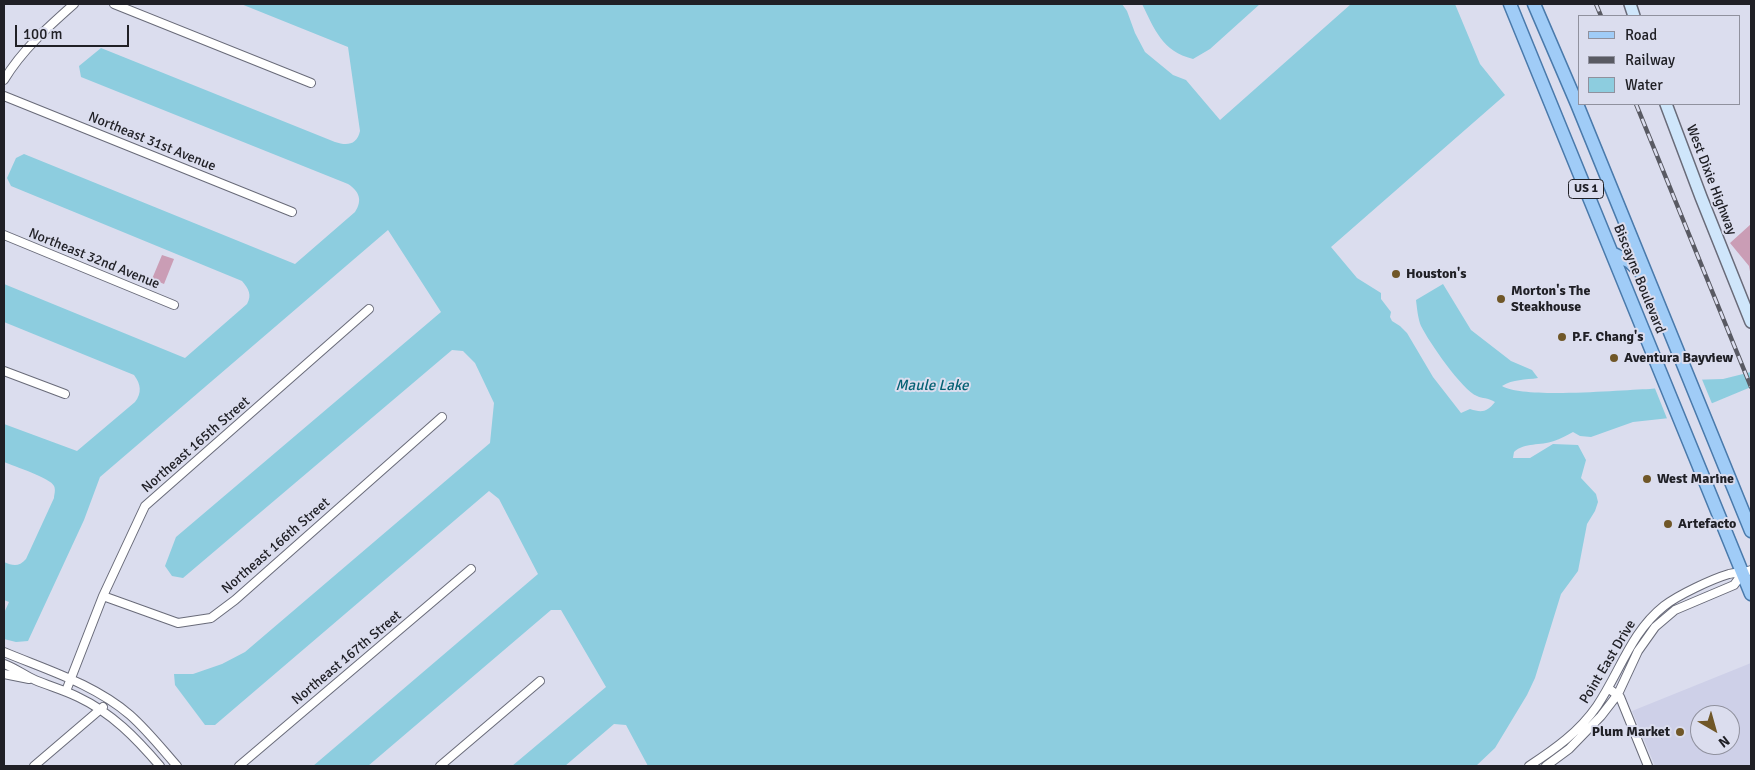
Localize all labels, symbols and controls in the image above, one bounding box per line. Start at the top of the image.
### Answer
scale bar [18,15,131,47]
legend [1578,15,1740,105]
text: 100 m [23,25,63,43]
text: Road [1625,26,1657,44]
text: Railway [1625,51,1675,69]
text: Water [1625,76,1663,94]
street label: Northeast 31st Avenue [86,109,218,175]
street label: West Dixie Highway [1682,122,1740,238]
road number: US 1 [1568,180,1604,198]
street label: Biscayne Boulevard [1609,222,1669,336]
street label: Northeast 32nd Avenue [26,225,162,293]
place label: Houston's [1406,266,1466,282]
marker: Houston's [1390,268,1402,280]
place label: Morton's The Steakhouse [1511,283,1590,316]
marker: Morton's The Steakhouse [1495,293,1507,305]
place label: P.F. Chang's [1572,329,1644,345]
marker: P.F. Chang's [1556,331,1568,343]
place label: Aventura Bayview [1624,350,1733,366]
marker: Aventura Bayview [1608,352,1620,364]
water label: Maule Lake [895,377,969,395]
street label: Northeast 165th Street [139,393,253,497]
place label: West Marine [1657,471,1734,487]
marker: West Marine [1641,473,1653,485]
street label: Northeast 166th Street [219,494,333,598]
place label: Artefacto [1678,516,1736,532]
marker: Artefacto [1662,518,1674,530]
street label: Northeast 167th Street [289,607,405,709]
street label: Point East Drive [1576,617,1640,707]
north arrow [1690,705,1740,755]
place label: Plum Market [1592,724,1670,740]
marker: Plum Market [1674,726,1686,738]
text: N [1715,732,1733,751]

